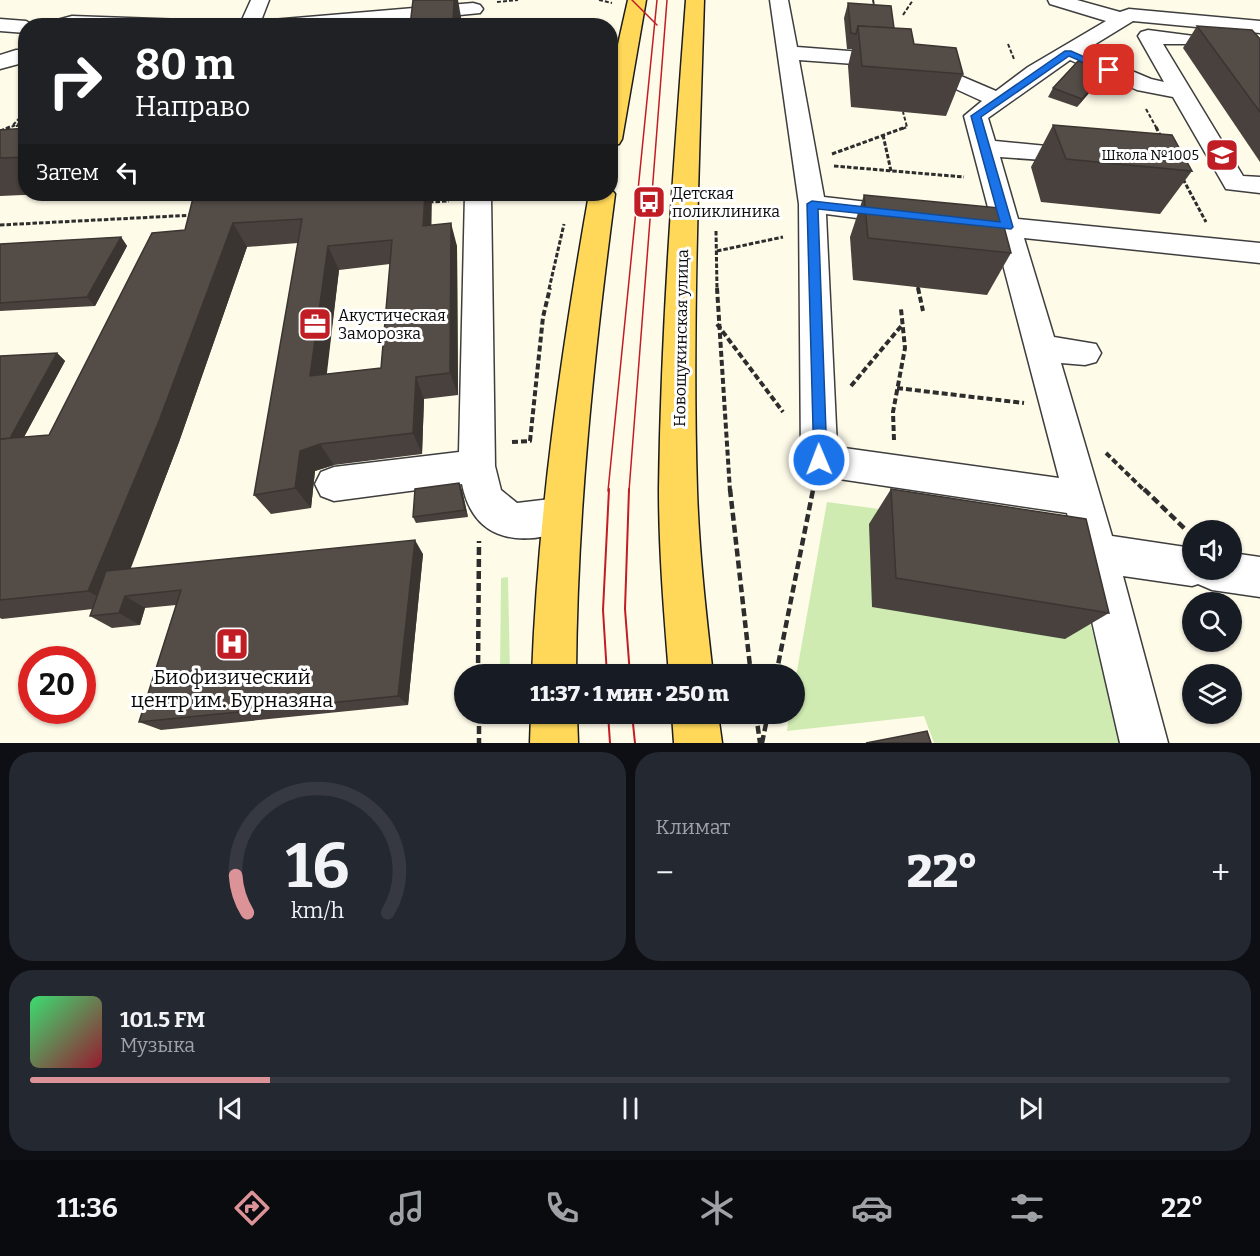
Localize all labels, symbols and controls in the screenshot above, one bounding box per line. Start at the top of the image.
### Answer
text: 80 m [135,40,235,90]
icon: right [36,42,114,120]
pin [1083,44,1134,95]
icon: arrive [1092,53,1125,86]
text: Направо [135,91,250,123]
school or university icon: Школа №1005 [1204,137,1240,173]
place label: Школа №1005 [1102,147,1199,164]
icon: left [111,156,144,189]
text: Затем [36,159,99,186]
bus stop icon: Детская поликлиника [631,184,667,220]
place label: Детская поликлиника [672,184,780,221]
street label: Новощукинская улица [670,249,692,427]
office icon: Акустическая Заморозка [297,306,333,342]
place label: Акустическая Заморозка [338,306,446,343]
position arrow [787,428,851,492]
map controls [1182,520,1242,724]
button: sound [1182,520,1242,580]
button: search [1182,592,1242,652]
hospital icon: Биофизический центр им. Бурназяна [214,626,250,662]
speed limit sign: 20 [18,646,96,724]
button: layers [1182,664,1242,724]
place label: Биофизический центр им. Бурназяна [131,665,333,712]
text: 11:37 · 1 мин · 250 m [530,680,729,707]
text: Климат [656,815,730,839]
text: 16 [285,829,349,904]
text: 22° [907,845,978,899]
text: − [656,853,674,893]
text: + [1211,853,1230,893]
text: km/h [291,899,344,925]
text: 101.5 FM [120,1006,205,1033]
text: Музыка [120,1033,195,1057]
icon: previous [214,1092,247,1125]
icon: pause [614,1092,647,1125]
icon: next [1014,1092,1047,1125]
icon: directions [231,1187,273,1229]
icon: music [386,1187,428,1229]
icon: phone [541,1187,583,1229]
icon: climate [696,1187,738,1229]
icon: car [851,1187,893,1229]
icon: filters [1006,1187,1048,1229]
text: 11:36 [57,1192,118,1224]
text: 22° [1161,1192,1203,1224]

